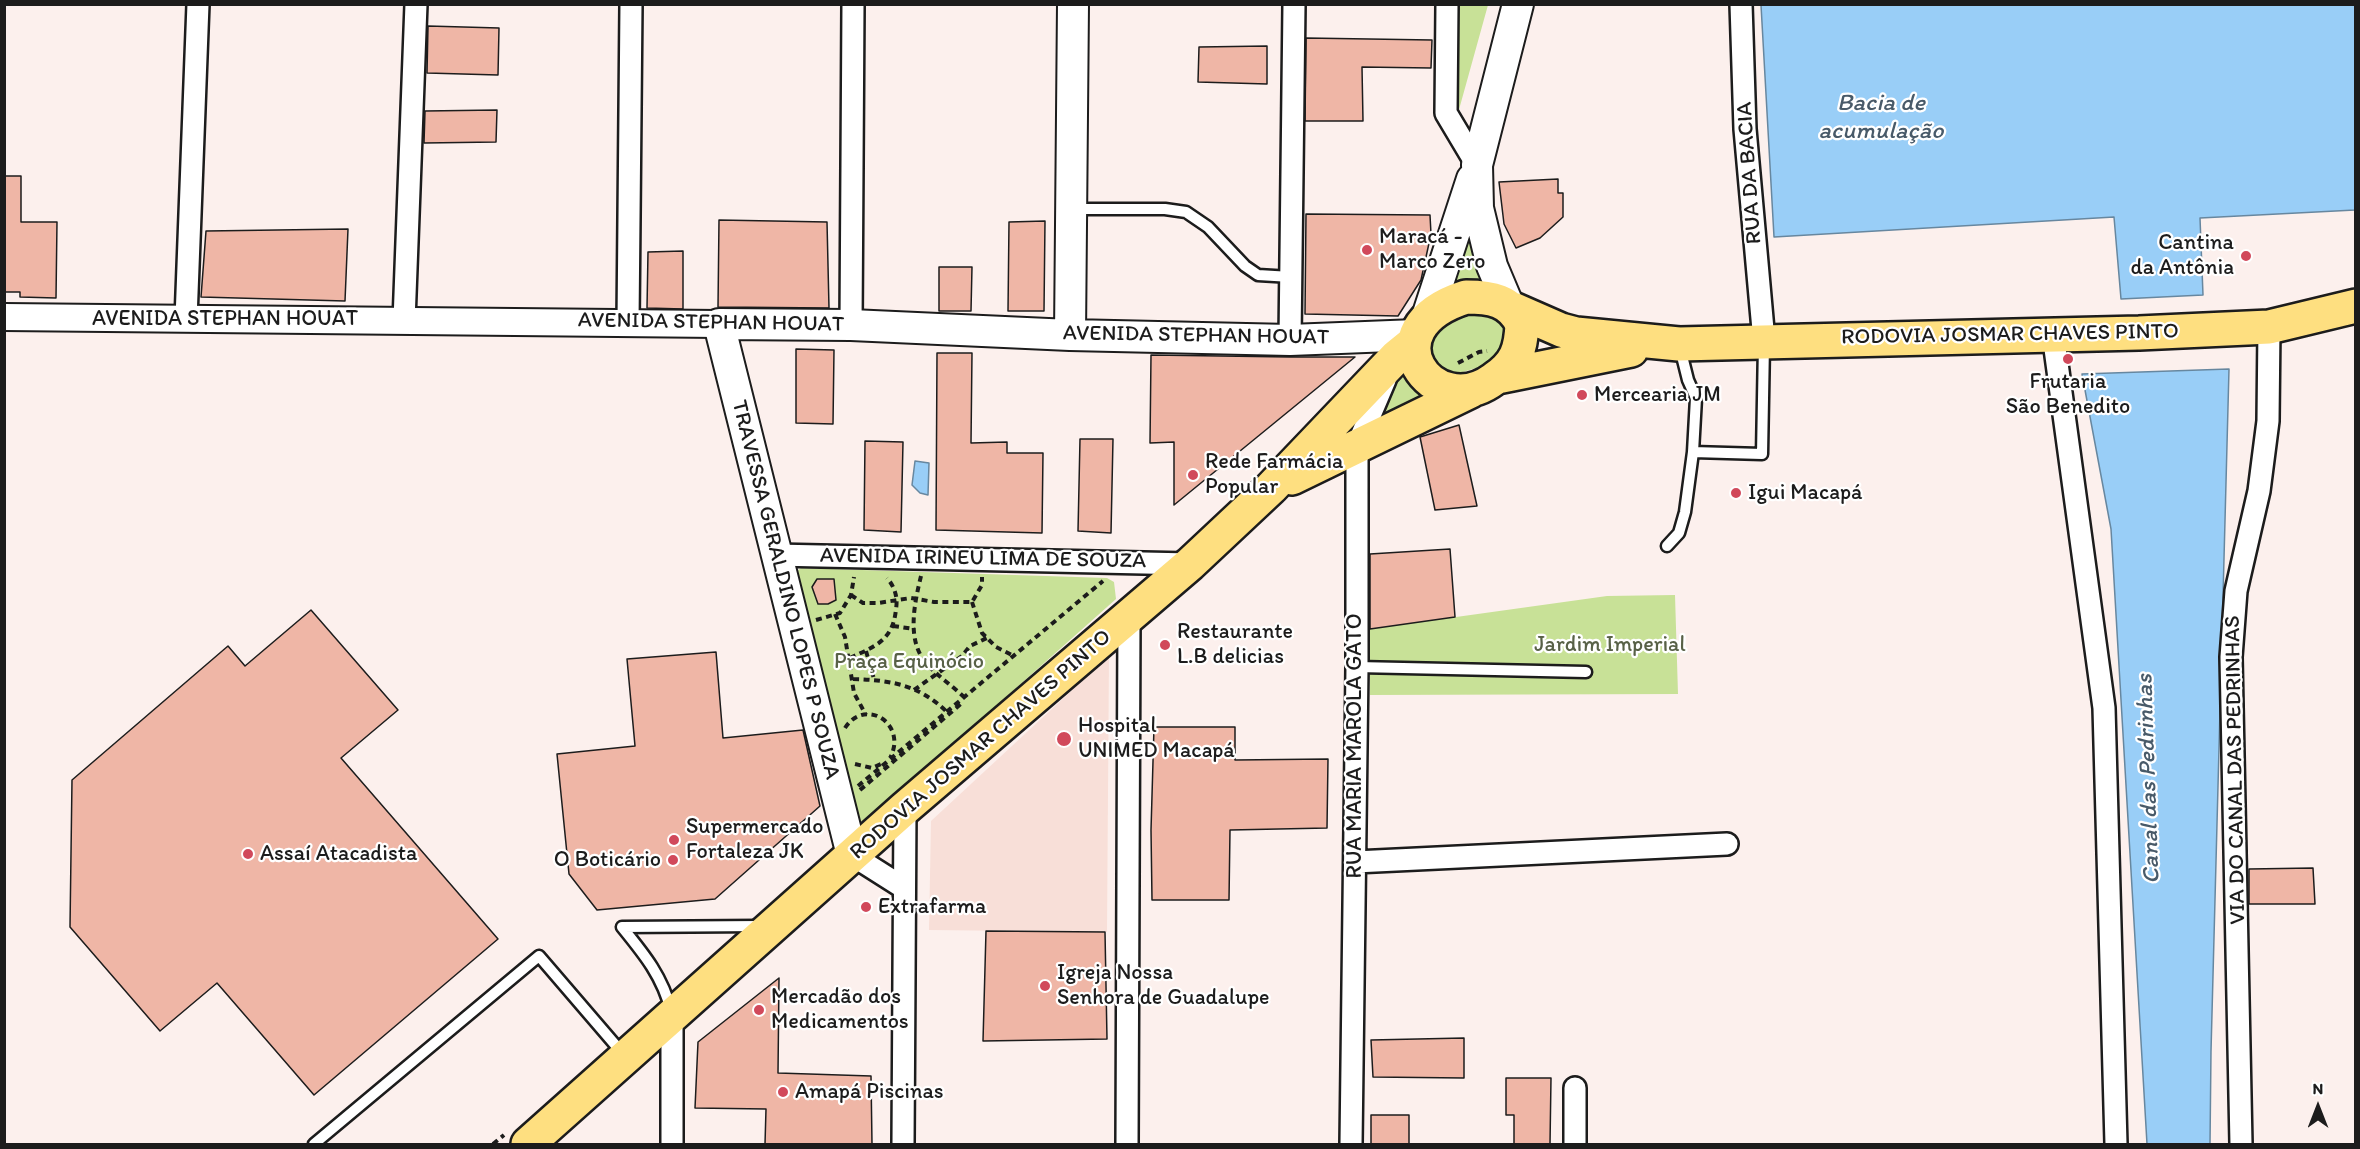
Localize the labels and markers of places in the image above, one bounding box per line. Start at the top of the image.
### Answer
place label: Maracá - Marco Zero [1379,224,1486,276]
place label: Cantina da Antônia [2131,230,2234,282]
marker: Maracá - Marco Zero [1360,243,1374,257]
marker: Cantina da Antônia [2239,249,2253,263]
marker: Frutaria São Benedito [2061,352,2075,366]
place label: Frutaria São Benedito [2006,369,2130,420]
place label: Mercearia JM [1594,382,1721,408]
marker: Mercearia JM [1575,388,1589,402]
place label: Rede Farmácia Popular [1205,449,1343,500]
marker: Rede Farmácia Popular [1186,468,1200,482]
place label: Igui Macapá [1748,480,1862,506]
marker: Igui Macapá [1729,486,1743,500]
place label: Restaurante L.B delicias [1177,619,1293,670]
marker: Restaurante L.B delicias [1158,638,1172,652]
place label: Hospital UNIMED Macapá [1078,713,1235,764]
marker: Hospital UNIMED Macapá [1055,730,1073,748]
place label: Supermercado Fortaleza JK [686,814,823,866]
marker: Supermercado Fortaleza JK [667,833,681,847]
place label: Assaí Atacadista [260,841,417,867]
marker: Assaí Atacadista [241,847,255,861]
place label: O Boticário [554,847,661,873]
marker: O Boticário [666,853,680,867]
place label: Extrafarma [878,894,986,920]
marker: Extrafarma [859,900,873,914]
place label: Igreja Nossa Senhora de Guadalupe [1057,960,1269,1011]
marker: Igreja Nossa Senhora de Guadalupe [1038,979,1052,993]
place label: Mercadão dos Medicamentos [771,984,909,1036]
marker: Mercadão dos Medicamentos [752,1003,766,1017]
place label: Amapá Piscinas [795,1079,944,1105]
marker: Amapá Piscinas [776,1085,790,1099]

